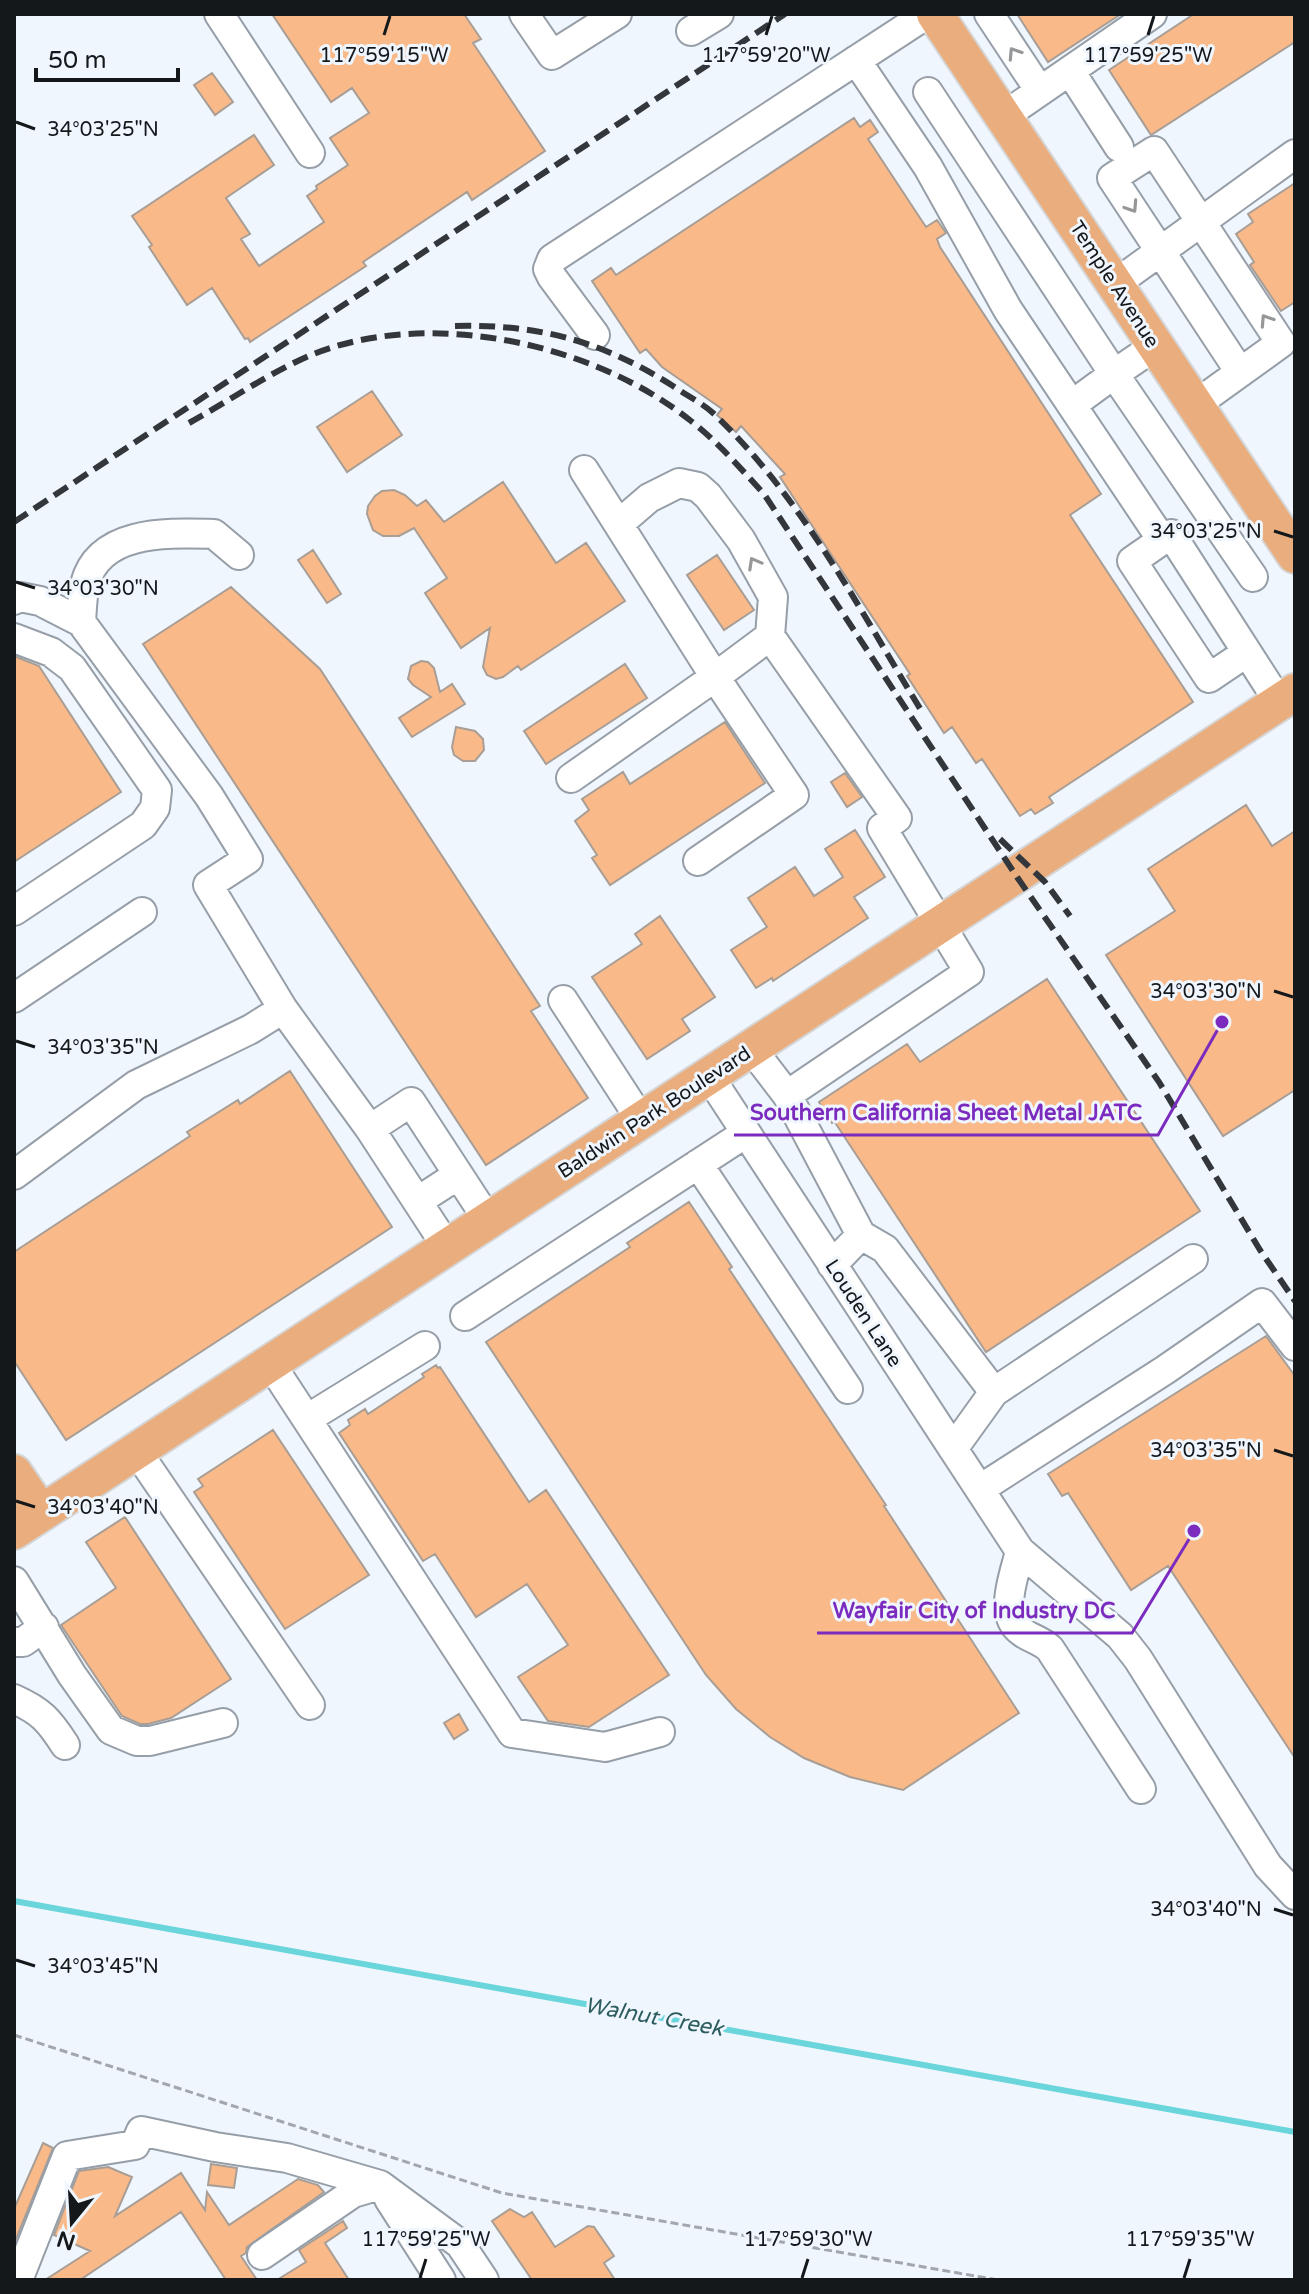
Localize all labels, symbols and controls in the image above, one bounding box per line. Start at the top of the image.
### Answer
scale bar [36,32,178,82]
text: 117°59'15"W [320,44,448,68]
text: 117°59'20"W [702,44,830,68]
text: 117°59'25"W [1084,44,1212,68]
text: 50 m [48,46,106,75]
one-way arrow [1009,47,1024,61]
text: 34°03'25"N [47,118,159,142]
one-way arrow [1122,199,1137,213]
street label: Temple Avenue [1064,217,1164,352]
one-way arrow [1261,314,1276,329]
text: 34°03'25"N [1150,520,1262,544]
one-way arrow [748,557,764,571]
text: 34°03'30"N [47,577,159,601]
text: 34°03'30"N [1150,980,1262,1004]
text: 34°03'35"N [47,1036,159,1060]
street label: Baldwin Park Boulevard [554,1042,755,1184]
callout: Southern California Sheet Metal JATC [734,1089,1158,1135]
text: Southern California Sheet Metal JATC [750,1100,1142,1126]
street label: Louden Lane [819,1255,907,1372]
text: 34°03'35"N [1150,1439,1262,1463]
text: 34°03'40"N [47,1496,159,1520]
callout: Wayfair City of Industry DC [817,1587,1132,1633]
text: Wayfair City of Industry DC [833,1598,1115,1624]
text: 34°03'40"N [1150,1898,1262,1922]
text: 34°03'45"N [47,1955,159,1979]
water label: Walnut Creek [583,1992,727,2042]
north arrow [32,2182,112,2262]
text: N [54,2225,79,2255]
text: 117°59'25"W [362,2228,490,2252]
text: 117°59'30"W [744,2228,872,2252]
text: 117°59'35"W [1126,2228,1254,2252]

